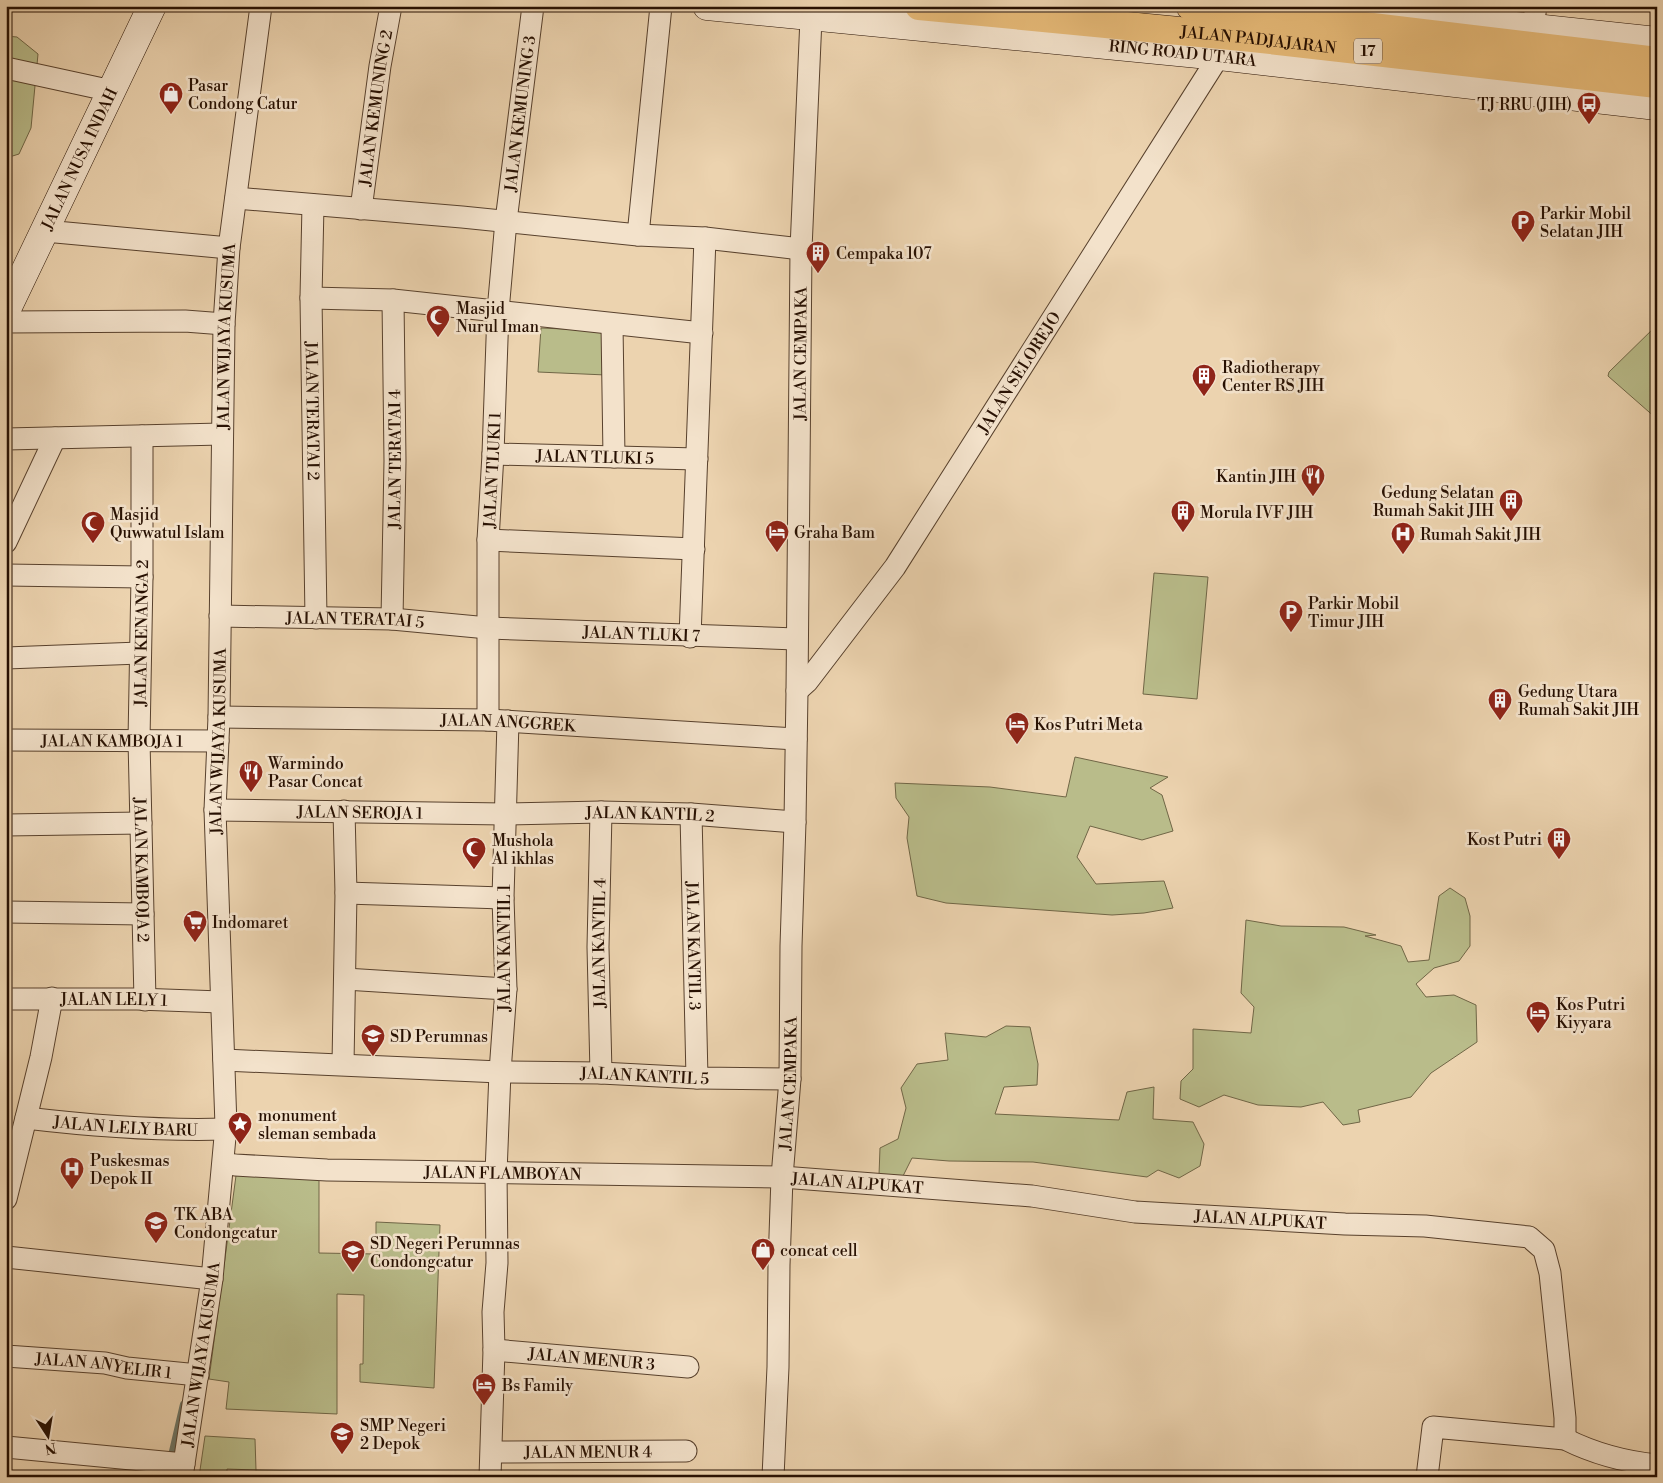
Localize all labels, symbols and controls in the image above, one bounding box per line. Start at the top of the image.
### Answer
street label: JALAN PADJAJARAN [1178,22,1337,59]
street label: JALAN KEMUNING 2 [355,28,397,188]
street label: JALAN KEMUNING 3 [501,34,540,194]
street label: RING ROAD UTARA [1108,36,1259,71]
road number: 17 [1354,38,1382,64]
place label: Pasar Condong Catur [188,76,298,114]
shop icon: Pasar Condong Catur [158,81,184,115]
street label: JALAN NUSA INDAH [37,84,122,234]
bus stop icon: TJ RRU (JIH) [1576,91,1602,125]
place label: TJ RRU (JIH) [1477,95,1572,115]
place label: Parkir Mobil Selatan JIH [1540,204,1631,242]
parking icon: Parkir Mobil Selatan JIH [1510,209,1536,243]
building icon: Cempaka 107 [805,240,831,274]
street label: JALAN WIJAYA KUSUMA [214,241,240,431]
place label: Cempaka 107 [836,244,932,264]
street label: JALAN CEMPAKA [790,286,812,422]
place label: Masjid Nurul Iman [456,299,540,337]
mosque icon: Masjid Nurul Iman [425,304,451,338]
street label: JALAN SELOREJO [973,308,1065,438]
street label: JALAN TERATAI 2 [301,340,323,481]
place label: Radiotherapy Center RS JIH [1222,358,1324,396]
building icon: Radiotherapy Center RS JIH [1191,363,1217,397]
street label: JALAN TERATAI 4 [385,389,406,530]
street label: JALAN TLUKI 1 [480,412,505,530]
street label: JALAN TLUKI 5 [535,446,654,469]
restaurant icon: Kantin JIH [1300,463,1326,497]
place label: Kantin JIH [1216,467,1296,487]
place label: Gedung Selatan Rumah Sakit JIH [1373,483,1494,521]
building icon: Gedung Selatan Rumah Sakit JIH [1498,488,1524,522]
building icon: Morula IVF JIH [1170,499,1196,533]
place label: Morula IVF JIH [1200,503,1313,523]
place label: Masjid Quwwatul Islam [110,505,225,543]
mosque icon: Masjid Quwwatul Islam [80,510,106,544]
hotel icon: Graha Bam [764,519,790,553]
hospital icon: Rumah Sakit JIH [1390,521,1416,555]
place label: Graha Bam [794,523,875,543]
place label: Rumah Sakit JIH [1420,525,1541,545]
street label: JALAN KENANGA 2 [131,559,153,708]
place label: Parkir Mobil Timur JIH [1308,594,1399,632]
parking icon: Parkir Mobil Timur JIH [1278,599,1304,633]
street label: JALAN TERATAI 5 [284,608,425,633]
street label: JALAN TLUKI 7 [581,622,700,647]
street label: JALAN WIJAYA KUSUMA [206,647,231,836]
place label: Gedung Utara Rumah Sakit JIH [1518,682,1639,720]
building icon: Gedung Utara Rumah Sakit JIH [1487,687,1513,721]
street label: JALAN ANGGREK [439,710,577,736]
hotel icon: Kos Putri Meta [1004,711,1030,745]
place label: Kos Putri Meta [1034,715,1144,735]
street label: JALAN KAMBOJA 1 [40,731,183,752]
place label: Warmindo Pasar Concat [267,754,363,792]
restaurant icon: Warmindo Pasar Concat [238,759,264,793]
street label: JALAN KAMBOJA 2 [129,796,153,942]
street label: JALAN SEROJA 1 [296,802,423,824]
street label: JALAN KANTIL 2 [584,803,715,827]
building icon: Kost Putri [1546,826,1572,860]
place label: Kost Putri [1467,830,1542,850]
place label: Mushola Al ikhlas [491,831,555,869]
mosque icon: Mushola Al ikhlas [461,836,487,870]
street label: JALAN KANTIL 4 [589,877,611,1009]
street label: JALAN KANTIL 3 [682,880,704,1011]
street label: JALAN KANTIL 1 [495,884,515,1013]
supermarket icon: Indomaret [182,909,208,943]
place label: Indomaret [212,913,289,933]
street label: JALAN LELY 1 [59,990,168,1011]
place label: Kos Putri Kiyyara [1556,995,1625,1033]
hotel icon: Kos Putri Kiyyara [1525,1000,1551,1034]
street label: JALAN CEMPAKA [775,1015,801,1152]
school or university icon: SD Perumnas [360,1023,386,1057]
place label: SD Perumnas [390,1027,488,1047]
street label: JALAN KANTIL 5 [579,1064,709,1089]
place label: monument sleman sembada [258,1106,377,1144]
place icon: monument sleman sembada [227,1111,253,1145]
street label: JALAN LELY BARU [51,1112,198,1140]
place label: Puskesmas Depok II [90,1151,170,1189]
hospital icon: Puskesmas Depok II [59,1156,85,1190]
street label: JALAN FLAMBOYAN [423,1162,582,1185]
street label: JALAN ALPUKAT [790,1169,924,1199]
place label: TK ABA Condongcatur [174,1205,277,1243]
street label: JALAN ALPUKAT [1193,1206,1327,1234]
school or university icon: TK ABA Condongcatur [143,1210,169,1244]
place label: SD Negeri Perumnas Condongcatur [370,1234,520,1272]
shop icon: concat cell [750,1237,776,1271]
school or university icon: SD Negeri Perumnas Condongcatur [340,1239,366,1273]
place label: concat cell [780,1241,858,1261]
street label: JALAN WIJAYA KUSUMA [178,1260,225,1449]
street label: JALAN MENUR 3 [526,1344,656,1375]
street label: JALAN ANYELIR 1 [33,1349,173,1383]
hotel icon: Bs Family [471,1372,497,1406]
place label: Bs Family [501,1376,573,1396]
north arrow [22,1410,72,1460]
place label: SMP Negeri 2 Depok [360,1416,446,1454]
school or university icon: SMP Negeri 2 Depok [329,1421,355,1455]
text: N [43,1438,58,1458]
street label: JALAN MENUR 4 [523,1442,652,1463]

